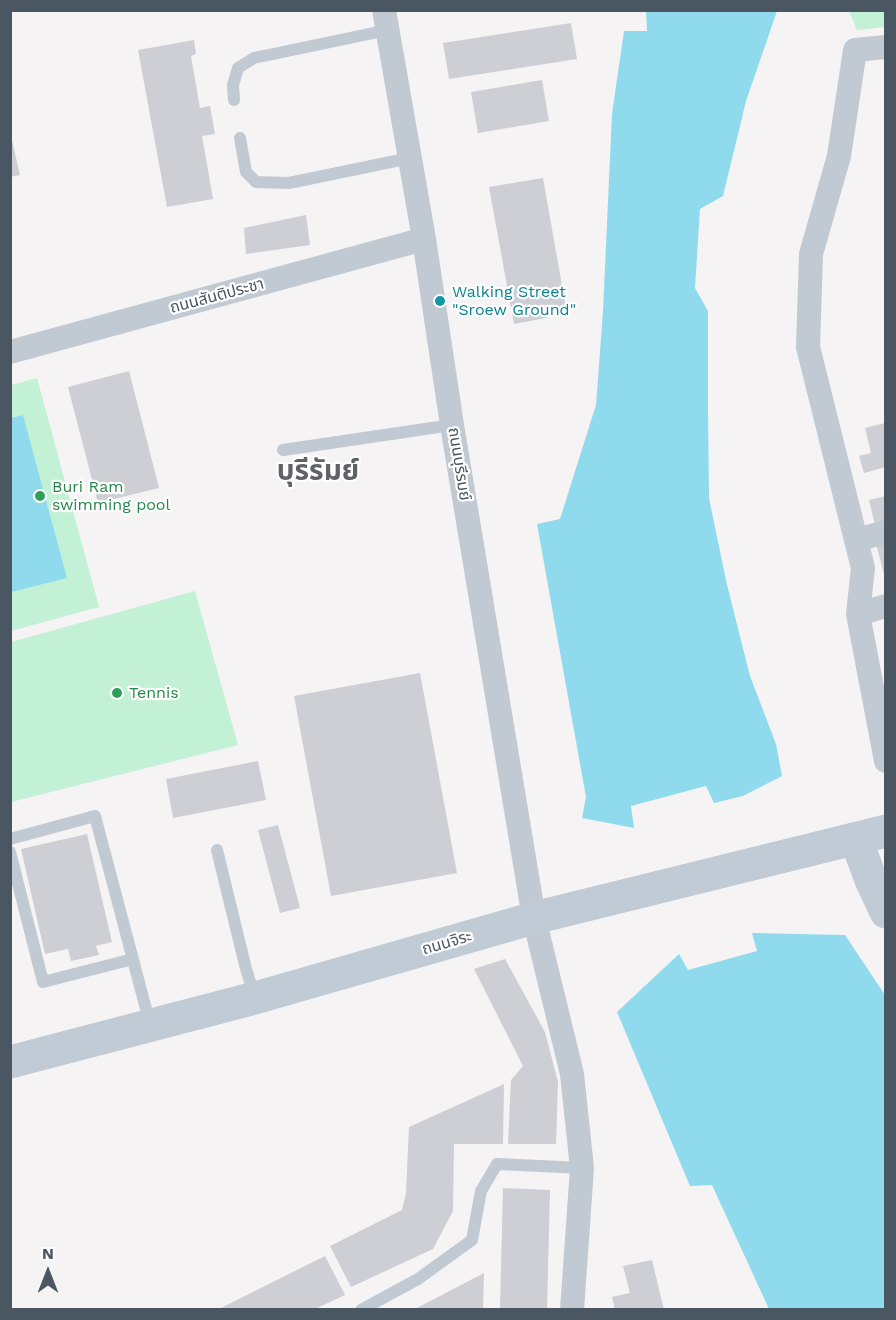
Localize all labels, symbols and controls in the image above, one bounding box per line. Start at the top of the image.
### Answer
street label: ถนนสันติประชา [168,274,266,318]
place label: Walking Street "Sroew Ground" [452,282,576,320]
marker: Walking Street "Sroew Ground" [433,294,447,308]
street label: ถนนบุรีรมย์ [444,426,474,502]
district label: บุรีรัมย์ [277,455,359,489]
place label: Buri Ram swimming pool [52,477,170,515]
marker: Buri Ram swimming pool [33,489,47,503]
place label: Tennis [129,683,179,703]
marker: Tennis [110,686,124,700]
street label: ถนนจิระ [420,927,474,959]
north arrow [18,1242,78,1302]
text: N [42,1244,54,1263]

